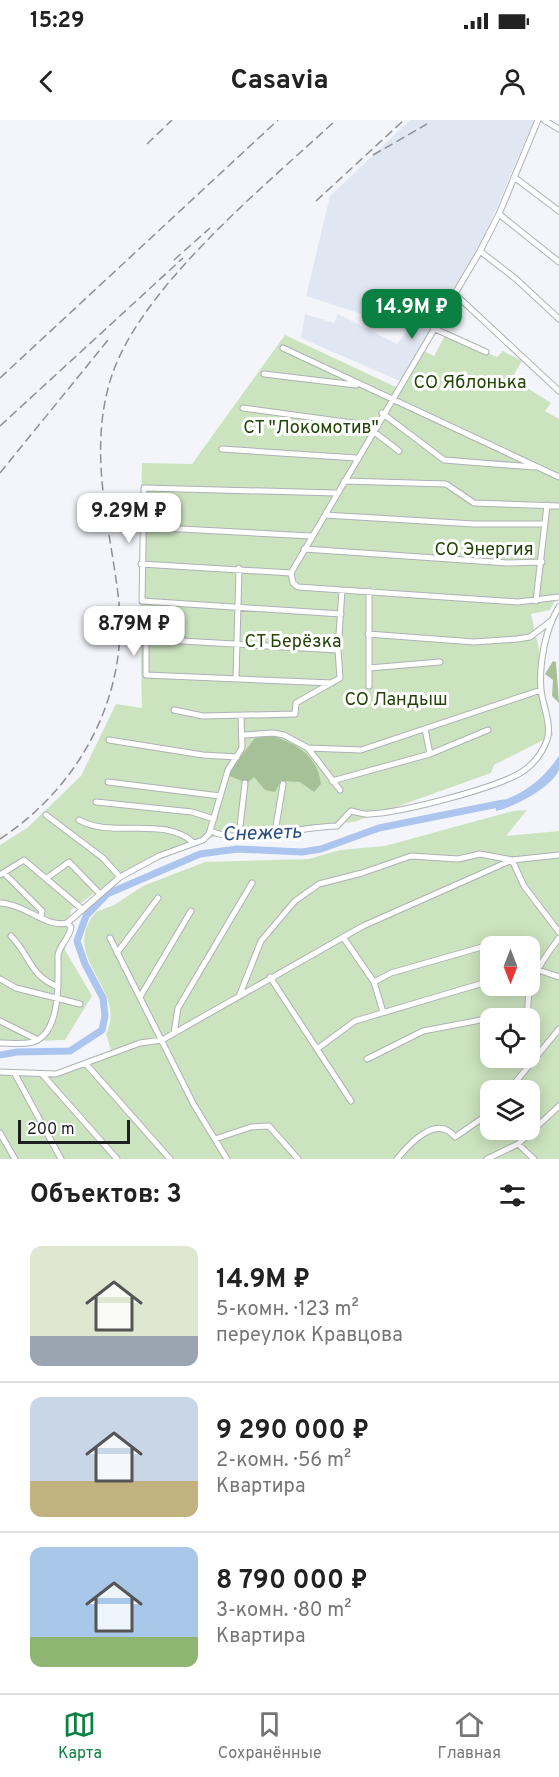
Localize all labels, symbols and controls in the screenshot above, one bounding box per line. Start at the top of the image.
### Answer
text: 15:29 [30,8,85,35]
text: Casavia [231,64,328,98]
icon: back [30,65,63,98]
icon: person [496,65,529,98]
pin: 14.9M ₽ [357,289,467,340]
text: 14.9M ₽ [376,295,448,321]
park label: СО Яблонька [414,372,526,395]
park label: СТ "Локомотив" [243,417,379,440]
pin: 9.29M ₽ [74,493,184,544]
text: 9.29M ₽ [91,499,167,525]
park label: СО Энергия [434,539,534,562]
pin: 8.79M ₽ [79,606,189,657]
text: 8.79M ₽ [98,612,170,638]
park label: СТ Берёзка [245,631,341,654]
park label: СО Ландыш [344,689,448,712]
water label: Снежеть [222,820,302,848]
north arrow [480,936,540,996]
map controls [480,936,540,1140]
button: locate [480,1008,540,1068]
button: layers [480,1080,540,1140]
scale bar [18,1117,130,1145]
text: 200 m [27,1120,75,1140]
text: Объектов: 3 [30,1179,182,1212]
icon: filters [496,1179,529,1212]
text: 14.9M ₽ [216,1264,310,1297]
icon: home [78,1270,150,1342]
text: 5-комн. · 123 m² [216,1297,359,1323]
text: переулок Кравцова [216,1323,403,1349]
text: 9 290 000 ₽ [216,1415,369,1448]
icon: home [78,1421,150,1493]
text: 2-комн. · 56 m² [216,1448,351,1474]
text: Квартира [216,1474,305,1500]
text: 8 790 000 ₽ [216,1565,368,1598]
icon: home [78,1571,150,1643]
text: 3-комн. · 80 m² [216,1598,351,1624]
text: Квартира [216,1624,305,1650]
tab: Карта [58,1708,102,1764]
tab: Сохранённые [218,1708,322,1764]
tab: Главная [438,1708,501,1764]

